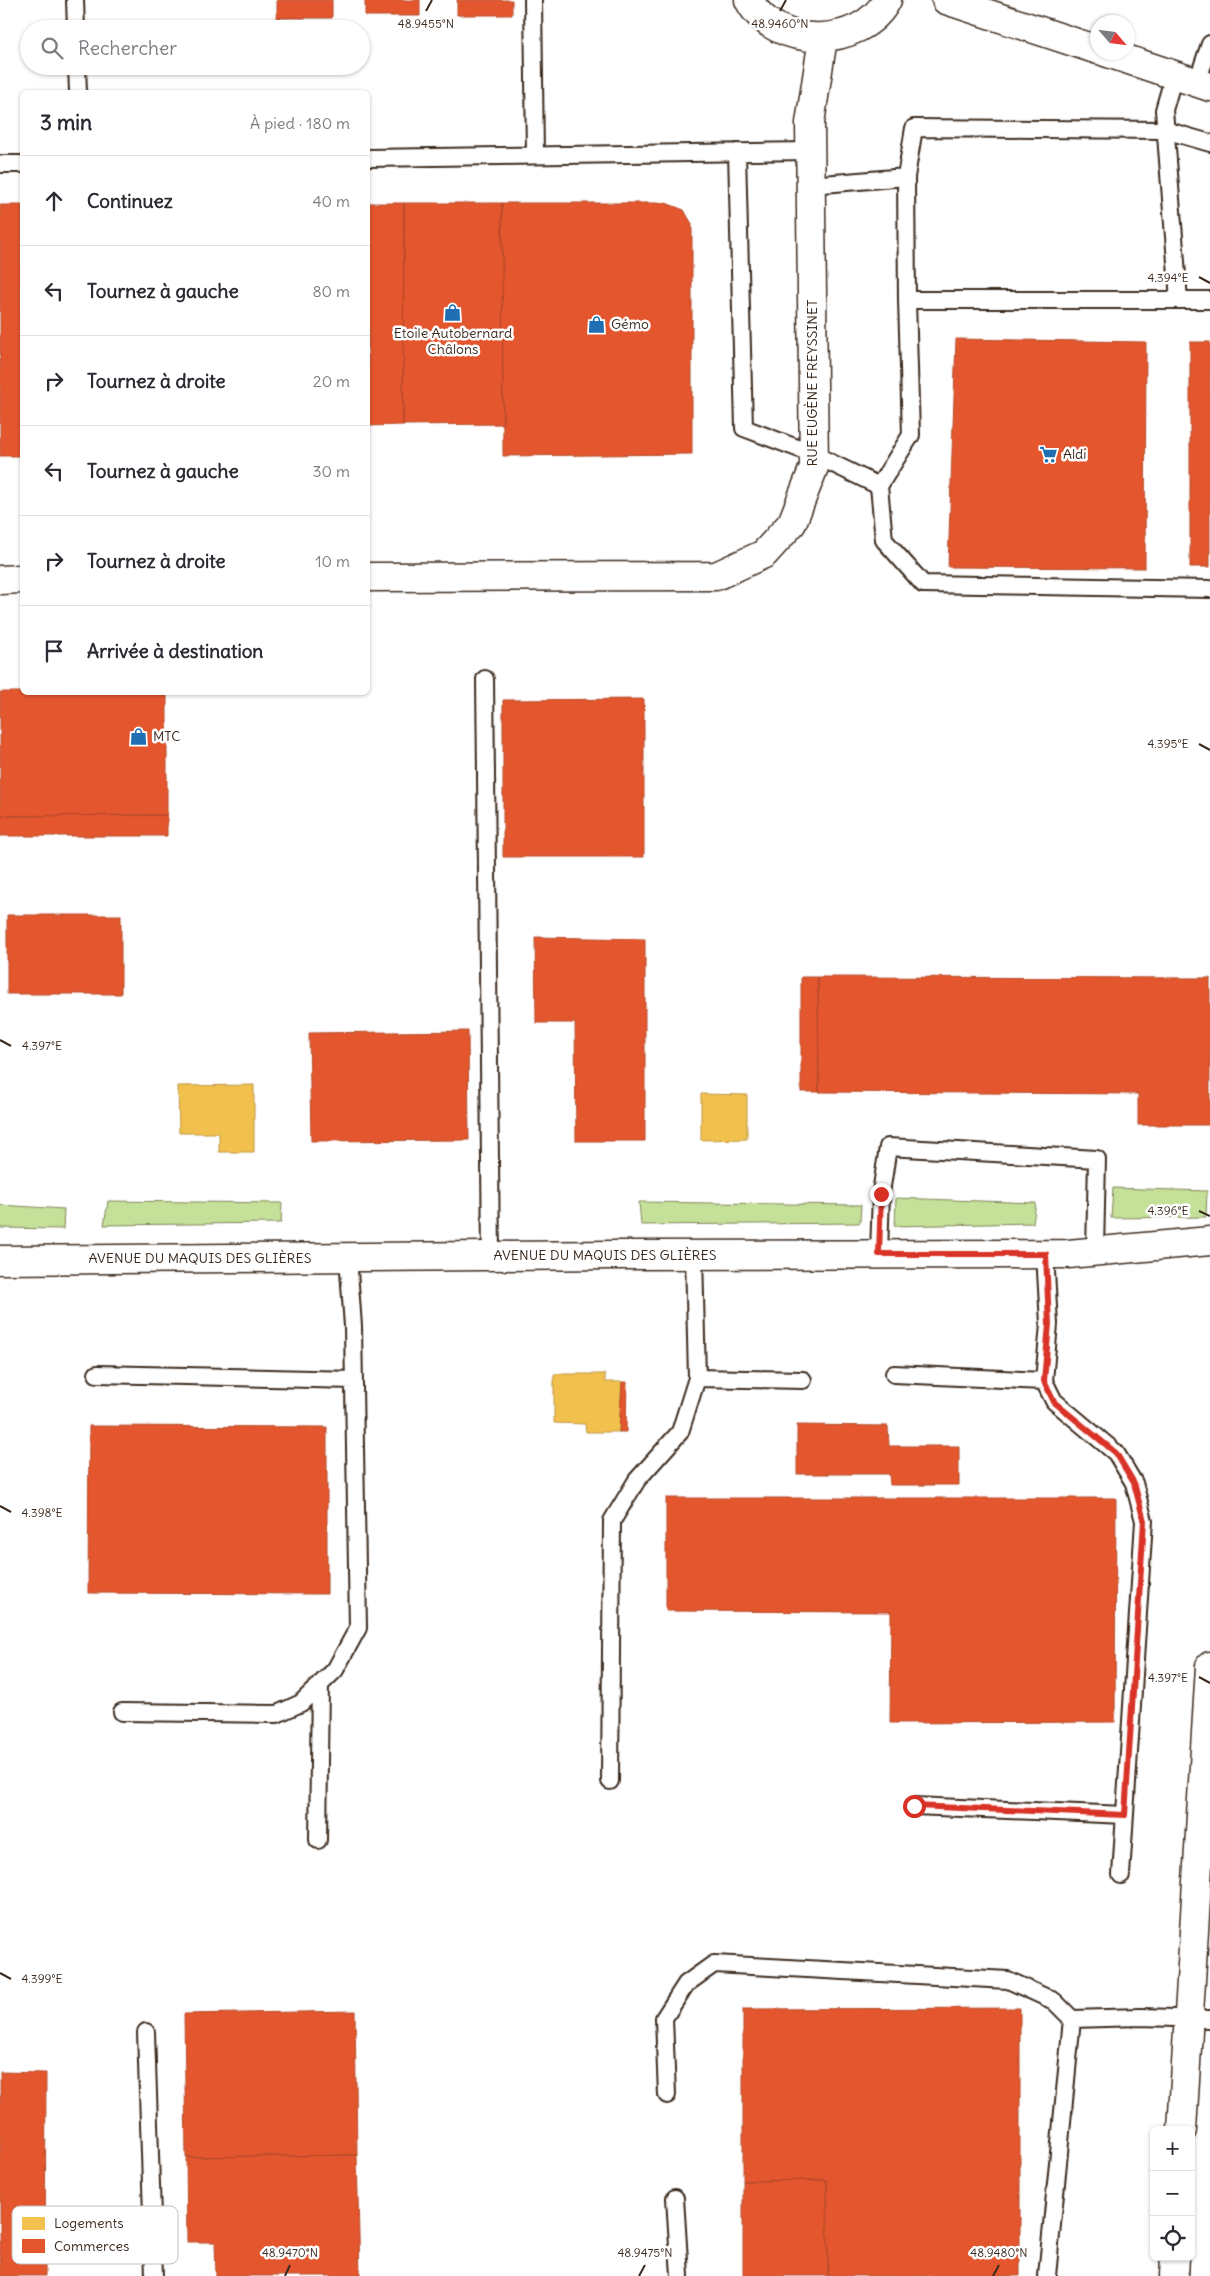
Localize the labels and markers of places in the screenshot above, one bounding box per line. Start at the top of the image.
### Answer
shop icon: Etoile Autobernard Châlons [443,303,463,323]
shop icon: Gémo [587,314,607,334]
place label: Gémo [611,315,649,333]
place label: Etoile Autobernard Châlons [394,324,512,358]
supermarket icon: Aldi [1039,444,1059,464]
place label: Aldi [1063,445,1087,463]
shop icon: MTC [129,726,149,746]
place label: MTC [153,727,181,745]

